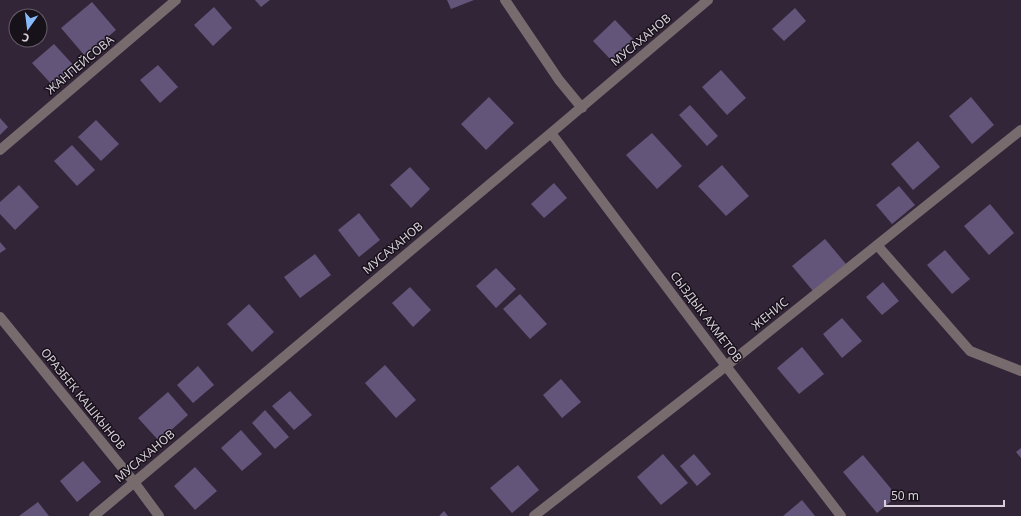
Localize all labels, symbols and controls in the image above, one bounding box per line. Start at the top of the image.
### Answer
north arrow [8,8,48,48]
street label: МУСАХАНОВ [607,9,675,70]
text: С [20,30,31,46]
street label: ЖАНПЕЙСОВА [42,31,118,98]
street label: МУСАХАНОВ [359,217,427,278]
street label: СЫЗДЫК АХМЕТОВ [667,268,746,366]
street label: ЖЕНИС [748,293,792,334]
street label: ОРАЗБЕК КАШКЫНОВ [37,344,130,453]
street label: МУСАХАНОВ [111,425,179,486]
scale bar [885,482,1004,508]
text: 50 m [891,487,919,504]

